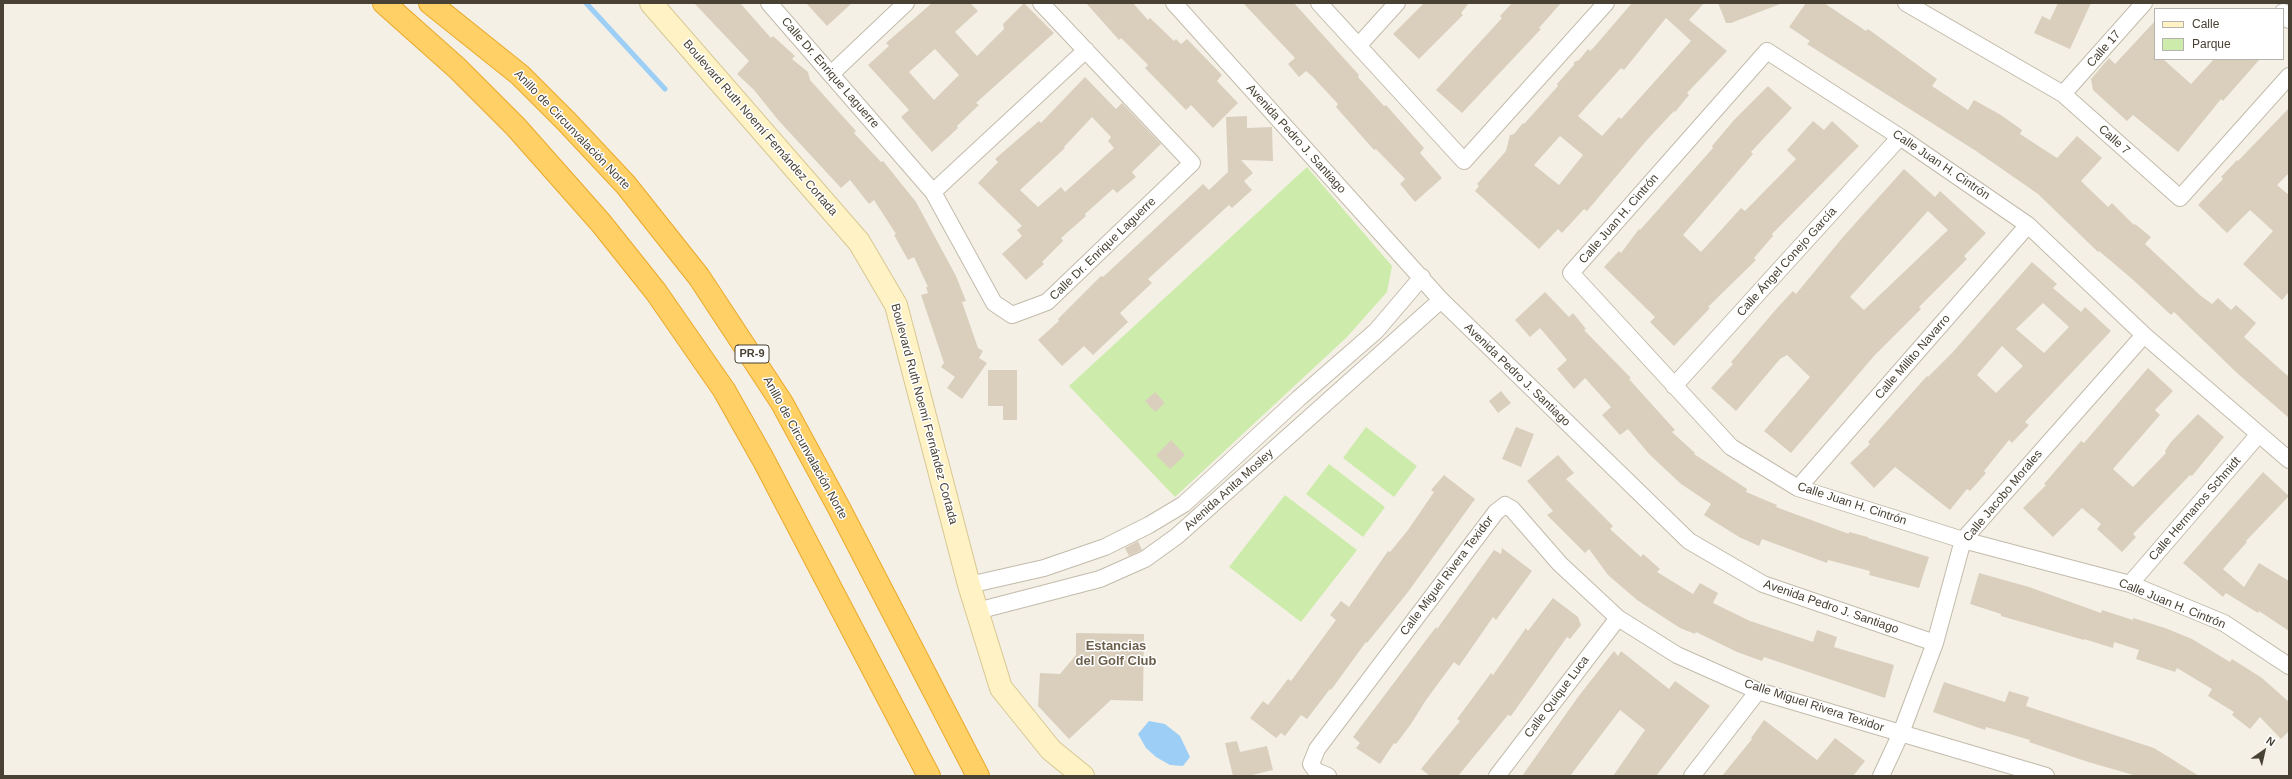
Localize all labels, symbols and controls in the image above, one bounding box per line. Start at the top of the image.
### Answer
legend [2154,8,2284,60]
street label: Calle Dr. Enrique Laguerre [778,15,882,131]
text: Calle [2192,17,2219,31]
street label: Calle 17 [2084,28,2124,70]
street label: Boulevard Ruth Noemí Fernández Cortada [680,37,840,219]
text: Parque [2192,37,2231,51]
street label: Anillo de Circunvalación Norte [511,67,633,193]
street label: Avenida Pedro J. Santiago [1243,81,1349,197]
street label: Calle 7 [2095,122,2133,158]
street label: Calle Juan H. Cintrón [1890,127,1992,203]
street label: Calle Juan H. Cintrón [1576,171,1662,267]
street label: Calle Dr. Enrique Laguerre [1047,194,1159,304]
street label: Calle Ángel Conejo García [1734,204,1840,320]
street label: Boulevard Ruth Noemí Fernández Cortada [888,302,960,526]
street label: Calle Millito Navarro [1872,312,1954,402]
street label: Avenida Pedro J. Santiago [1461,321,1573,429]
road number: PR-9 [735,345,769,363]
street label: Anillo de Circunvalación Norte [760,374,850,522]
street label: Avenida Anita Mosley [1181,446,1277,534]
street label: Calle Jacobo Morales [1960,447,2046,545]
street label: Calle Hermanos Schmidt [2146,454,2244,564]
street label: Calle Juan H. Cintrón [1796,480,1908,528]
street label: Calle Miguel Rivera Texidor [1397,513,1497,639]
street label: Calle Juan H. Cintrón [2116,576,2228,632]
street label: Avenida Pedro J. Santiago [1762,577,1900,637]
district label: Estancias del Golf Club [1076,638,1156,669]
street label: Calle Quique Luca [1522,653,1592,741]
street label: Calle Miguel Rivera Texidor [1742,677,1886,735]
north arrow [2244,731,2284,771]
text: N [2264,734,2277,748]

